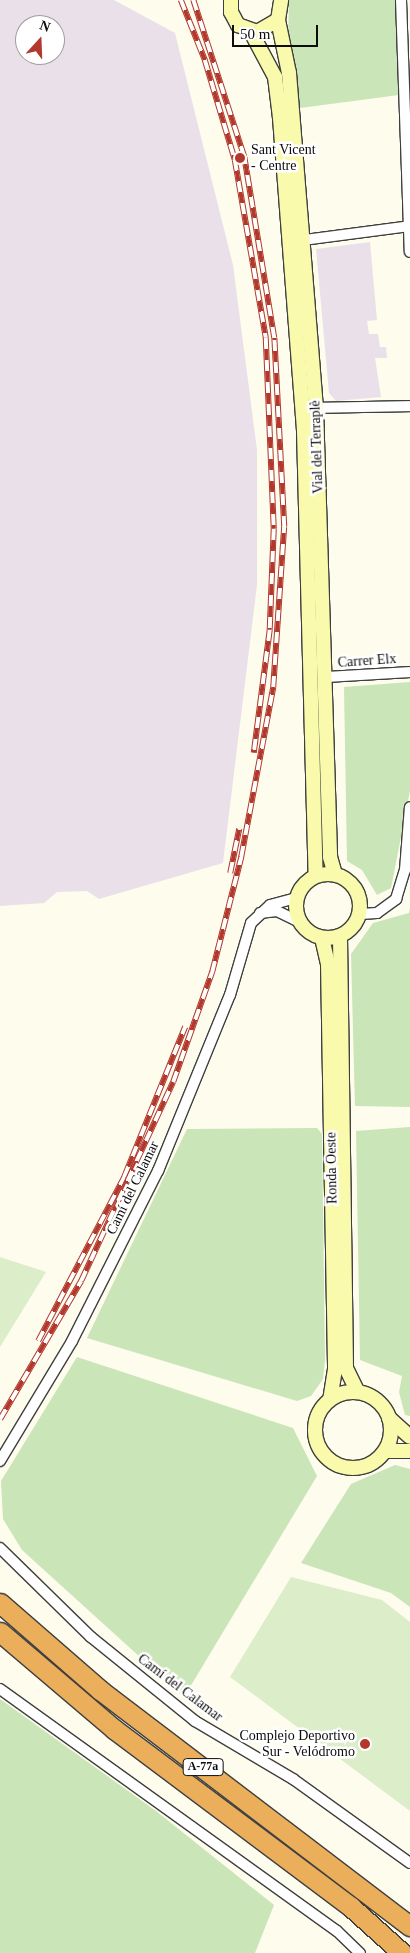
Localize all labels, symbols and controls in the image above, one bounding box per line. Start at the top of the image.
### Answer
north arrow [15,15,65,65]
scale bar [235,15,321,47]
text: N [38,18,52,35]
text: 50 m [240,26,270,42]
place label: Sant Vicent - Centre [251,142,316,174]
marker: Sant Vicent - Centre [233,151,247,165]
street label: Vial del Terraplè [307,400,327,494]
street label: Carrer Elx [337,651,397,671]
street label: Ronda Oeste [323,1132,341,1204]
street label: Camí del Calamar [103,1139,163,1237]
street label: Camí del Calamar [134,1651,226,1725]
place label: Complejo Deportivo Sur - Velódromo [240,1728,355,1760]
marker: Complejo Deportivo Sur - Velódromo [359,1738,371,1750]
road number: A-77a [182,1758,224,1776]

